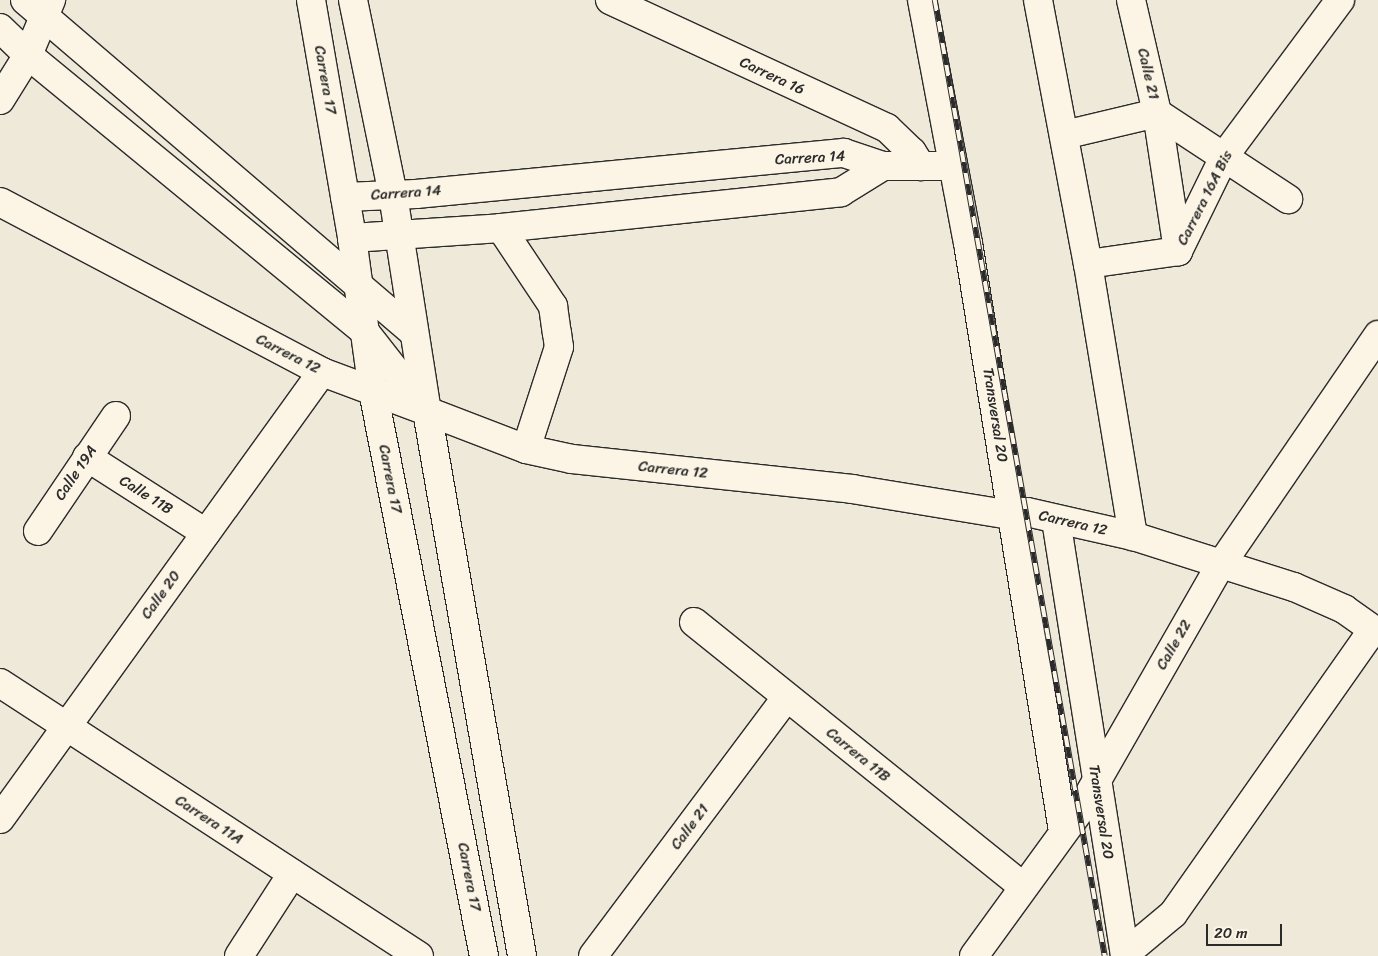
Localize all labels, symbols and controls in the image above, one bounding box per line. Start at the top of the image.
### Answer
street label: Carrera 17 [310,44,340,116]
street label: Calle 21 [1133,47,1163,101]
street label: Carrera 16 [737,53,807,99]
street label: Carrera 14 [774,147,846,169]
street label: Carrera 16A Bis [1173,148,1237,248]
street label: Carrera 14 [370,182,442,204]
street label: Carrera 12 [253,330,323,378]
street label: Transversal 20 [979,366,1011,464]
street label: Calle 19A [51,442,101,504]
street label: Carrera 17 [375,443,405,515]
street label: Carrera 12 [637,457,709,483]
street label: Calle 11B [116,472,176,518]
street label: Carrera 12 [1037,506,1109,540]
street label: Calle 20 [138,567,184,623]
street label: Calle 22 [1153,617,1195,673]
street label: Carrera 11B [822,724,894,786]
street label: Transversal 20 [1085,763,1117,861]
street label: Carrera 11A [172,791,246,849]
street label: Calle 21 [667,801,713,853]
street label: Carrera 17 [454,841,484,913]
scale bar [1208,914,1284,946]
text: 20 m [1214,920,1248,946]

